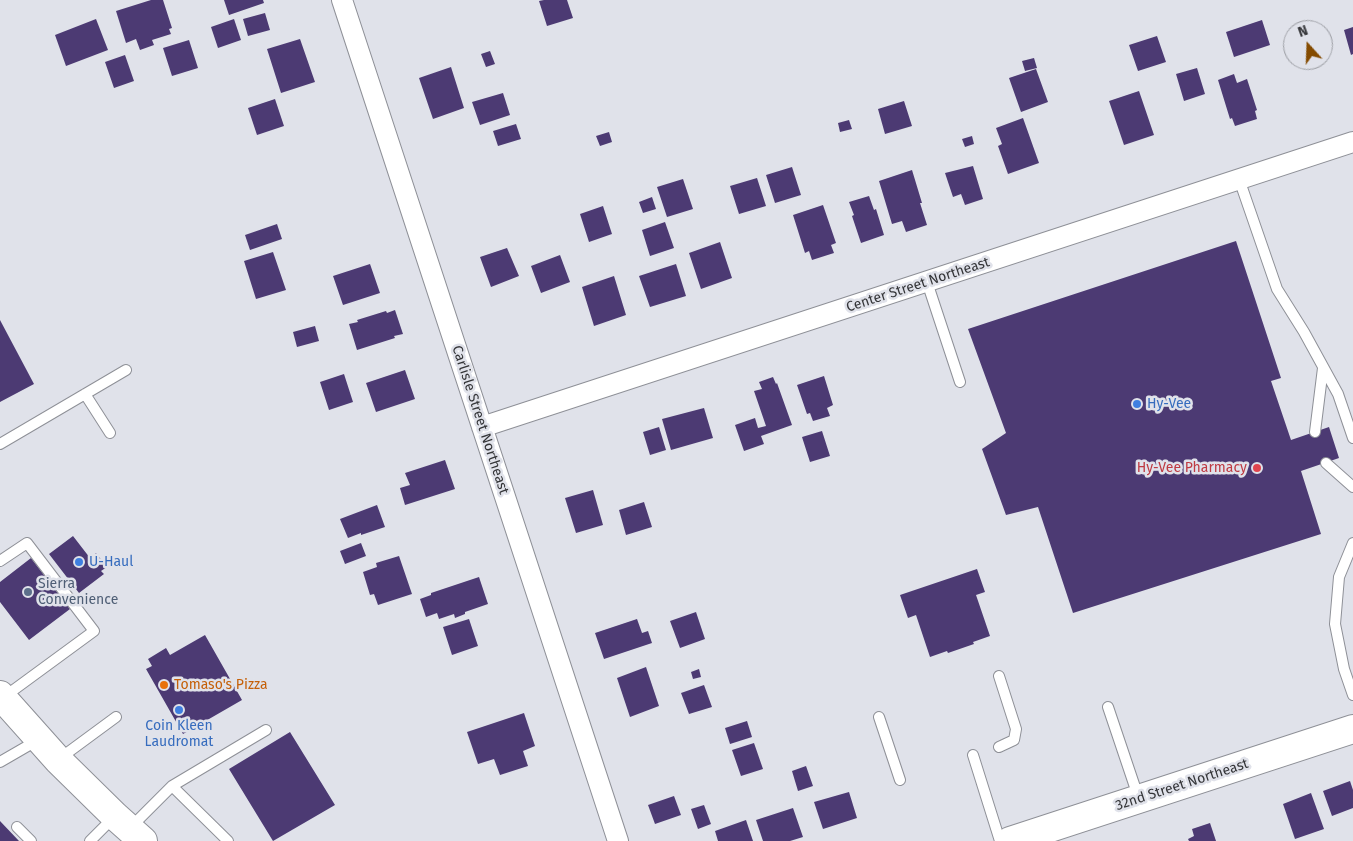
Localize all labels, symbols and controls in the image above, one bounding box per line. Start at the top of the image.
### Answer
north arrow [1283,20,1333,70]
text: N [1296,22,1310,41]
street label: Center Street Northeast [844,254,992,316]
street label: Carlisle Street Northeast [448,344,512,496]
place label: Hy-Vee [1147,396,1191,412]
marker: Hy-Vee [1131,398,1143,410]
place label: Hy-Vee Pharmacy [1137,460,1247,476]
marker: Hy-Vee Pharmacy [1251,462,1263,474]
place label: U-Haul [89,554,133,570]
marker: U-Haul [73,556,85,568]
place label: Sierra Convenience [38,576,118,608]
marker: Sierra Convenience [22,586,34,598]
place label: Tomaso's Pizza [174,677,268,693]
marker: Tomaso's Pizza [158,679,170,691]
marker: Coin Kleen Laudromat [173,704,185,716]
place label: Coin Kleen Laudromat [145,718,213,750]
street label: 32nd Street Northeast [1113,756,1251,814]

